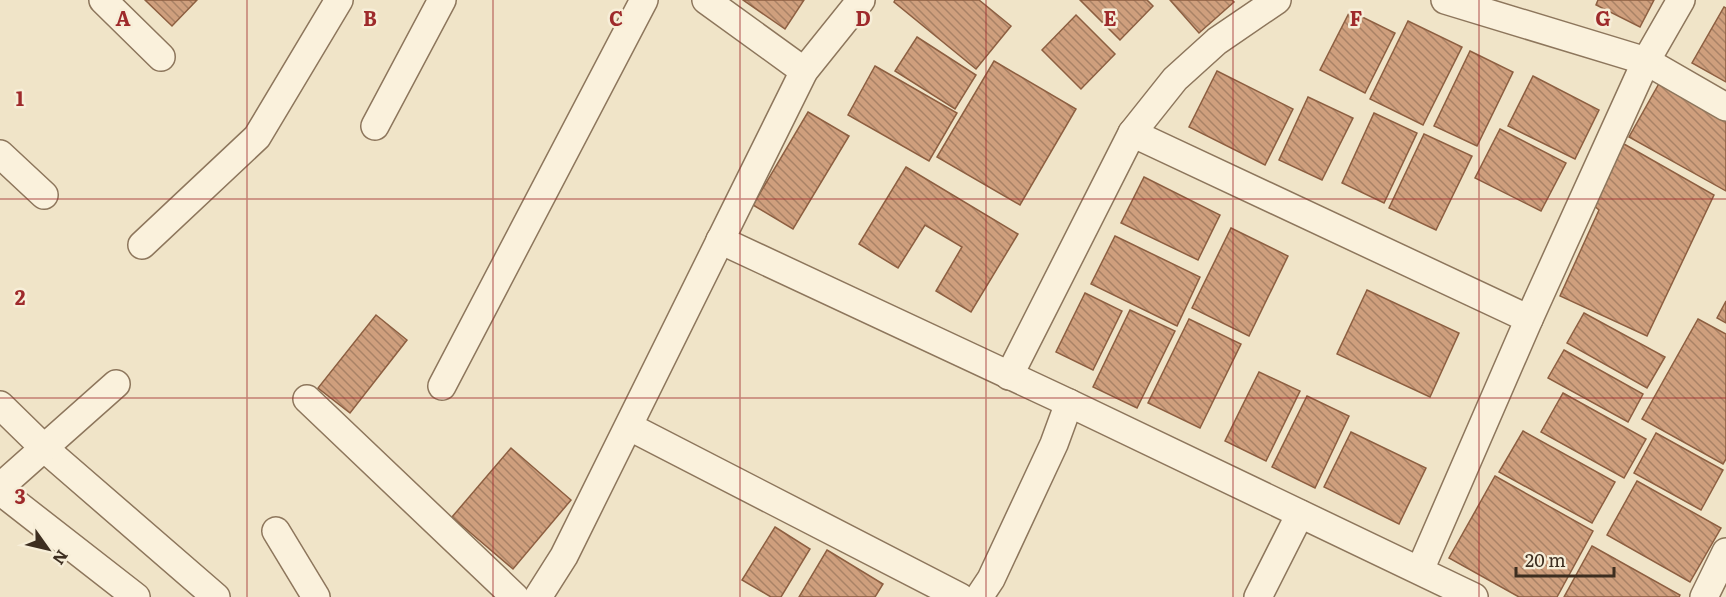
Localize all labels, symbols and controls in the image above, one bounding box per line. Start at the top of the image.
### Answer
text: A [115,2,131,32]
text: B [363,2,377,32]
text: C [609,2,623,32]
text: D [855,2,871,32]
text: E [1103,2,1117,32]
text: F [1350,2,1363,32]
text: G [1595,2,1611,32]
text: 1 [16,82,24,112]
text: 2 [15,281,26,311]
text: 3 [14,480,26,510]
north arrow [18,519,78,579]
scale bar [1516,540,1614,578]
text: N [48,546,75,570]
text: 20 m [1525,546,1566,573]

